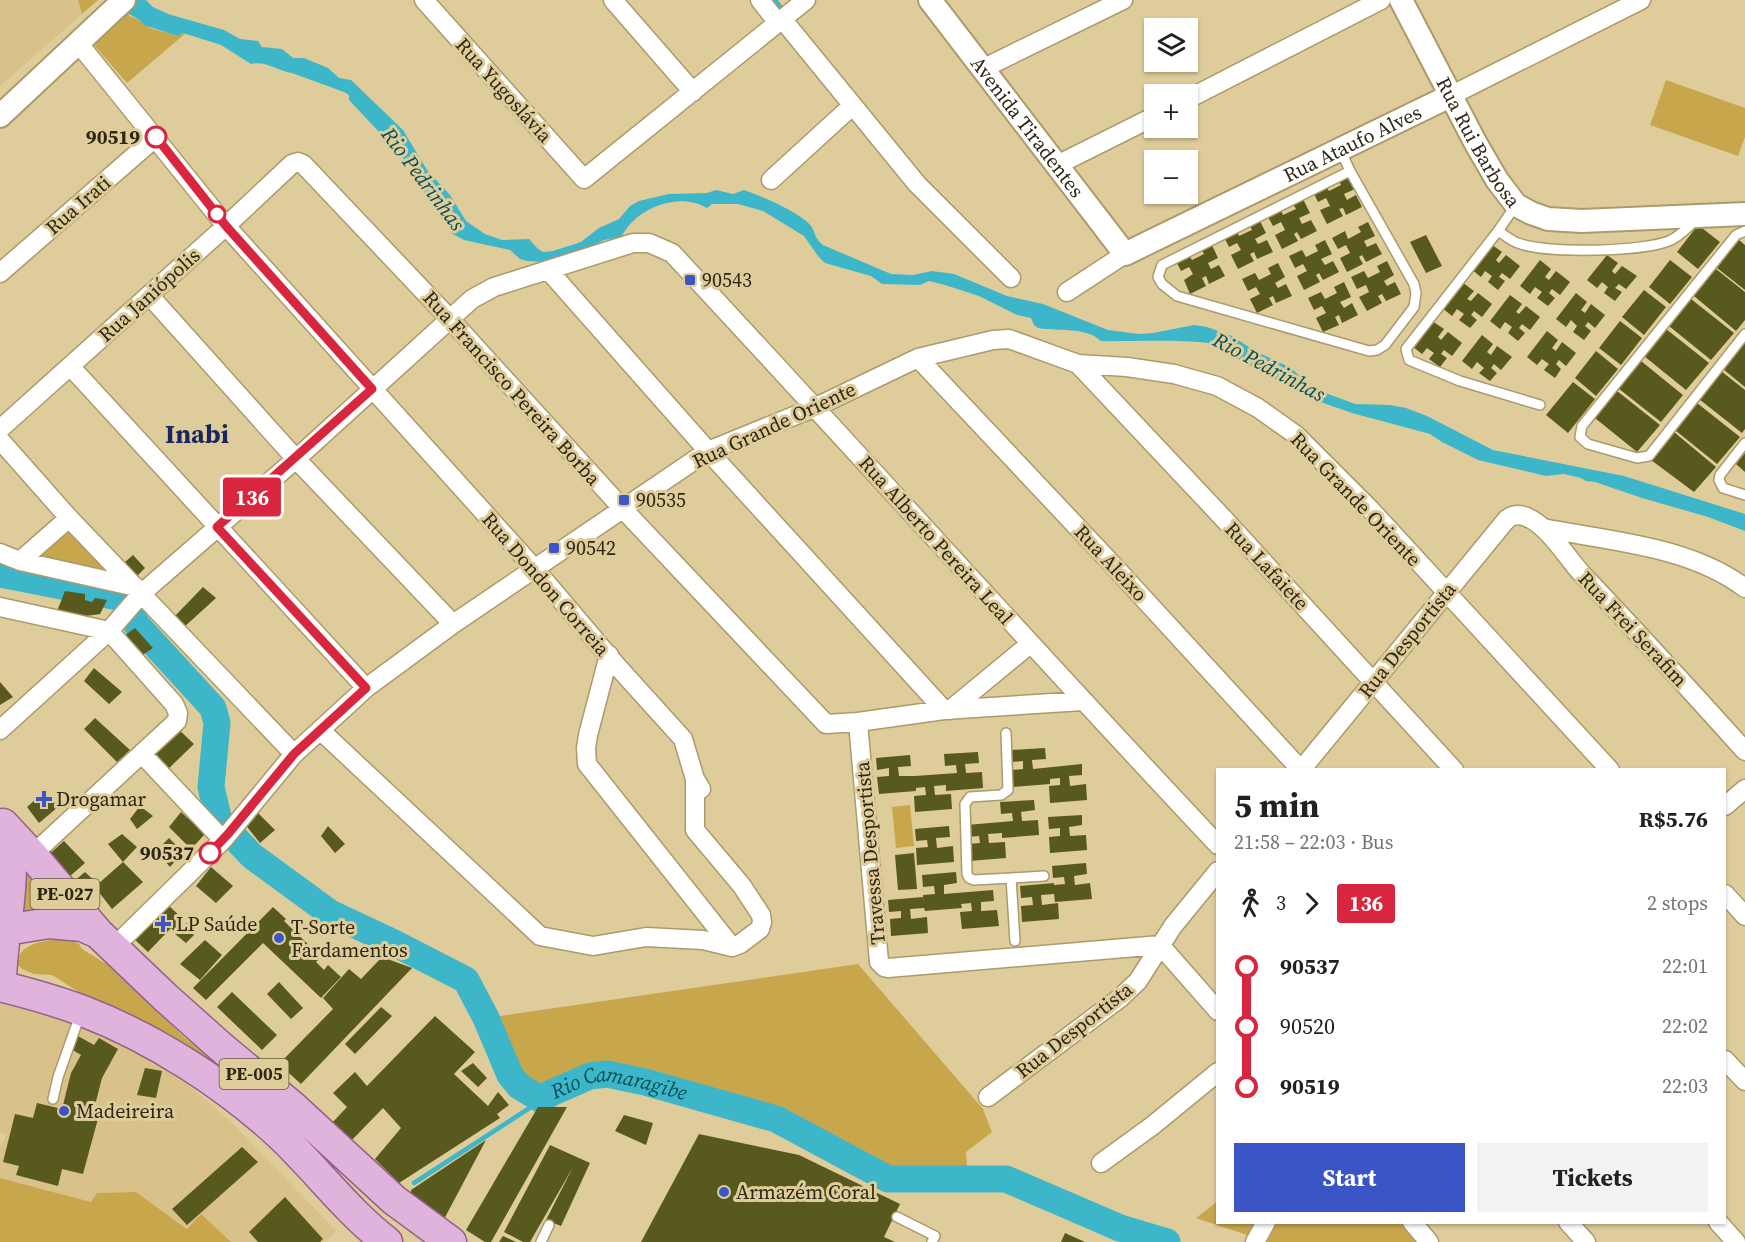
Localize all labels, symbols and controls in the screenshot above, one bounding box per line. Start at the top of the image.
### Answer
map controls [1144,18,1198,204]
button: layers [1144,18,1198,72]
street label: Rua Yugoslávia [449,31,559,149]
street label: Avenida Tiradentes [964,51,1091,203]
street label: Rua Rui Barbosa [1430,72,1528,214]
button: + [1144,84,1198,138]
street label: Rua Ataufo Alves [1278,98,1426,189]
water label: Rio Pedrinhas [374,120,472,237]
place label: 90519 [86,123,140,151]
marker: 90519 [145,126,167,148]
button: − [1144,150,1198,204]
street label: Rua Irati [40,169,116,241]
unlabelled marker [208,205,226,223]
street label: Rua Janiópolis [92,242,206,348]
place label: 90543 [702,266,752,294]
marker: 90543 [683,273,697,287]
street label: Rua Francisco Pereira Borba [417,285,608,492]
water label: Rio Pedrinhas [1207,324,1331,408]
street label: Rua Grande Oriente [688,375,860,475]
district label: Inabi [165,416,229,452]
street label: Rua Grande Oriente [1284,426,1428,572]
street label: Rua Alberto Pereira Leal [853,449,1019,631]
line badge: 136 [218,478,286,516]
text: 136 [235,483,269,512]
place label: 90535 [636,486,686,514]
marker: 90535 [617,493,631,507]
street label: Rua Dondon Correia [476,506,617,663]
street label: Rua Lafaiete [1219,516,1315,616]
street label: Rua Aleixo [1068,518,1154,608]
place label: 90542 [566,534,616,562]
marker: 90542 [547,541,561,555]
street label: Rua Frei Serafim [1572,565,1694,693]
street label: Rua Desportista [1352,576,1463,704]
street label: Travessa Desportista [848,759,892,946]
text: 5 min [1234,783,1320,828]
place label: Drogamar [56,785,147,813]
marker: Drogamar [37,792,51,806]
text: R$5.76 [1639,804,1708,834]
text: 21:58 – 22:03 · Bus [1234,828,1393,856]
place label: 90537 [140,839,194,867]
marker: 90537 [199,842,221,864]
road number: PE-027 [31,879,100,909]
icon: walk [1234,887,1267,920]
icon: forward [1295,887,1328,920]
text: 3 [1276,889,1286,917]
text: 136 [1349,889,1383,918]
text: 2 stops [1647,889,1708,917]
place label: LP Saúde [176,910,257,938]
place label: T-Sorte Fardamentos [291,913,408,964]
marker: LP Saúde [154,915,172,933]
marker: T-Sorte Fardamentos [272,931,286,945]
text: 90537 [1280,951,1340,981]
text: 22:01 [1662,952,1708,980]
street label: Rua Desportista [1010,975,1139,1085]
text: 90520 [1280,1011,1335,1041]
text: 22:02 [1662,1012,1708,1040]
road number: PE-005 [220,1059,288,1089]
water label: Rio Camaragibe [545,1059,691,1107]
text: 90519 [1280,1071,1340,1101]
text: 22:03 [1662,1072,1708,1100]
place label: Madeireira [76,1097,175,1125]
marker: Madeireira [57,1104,71,1118]
button: Start [1234,1143,1465,1212]
button: Tickets [1477,1143,1708,1212]
place label: Armazém Coral [736,1178,876,1206]
marker: Armazém Coral [717,1185,731,1199]

